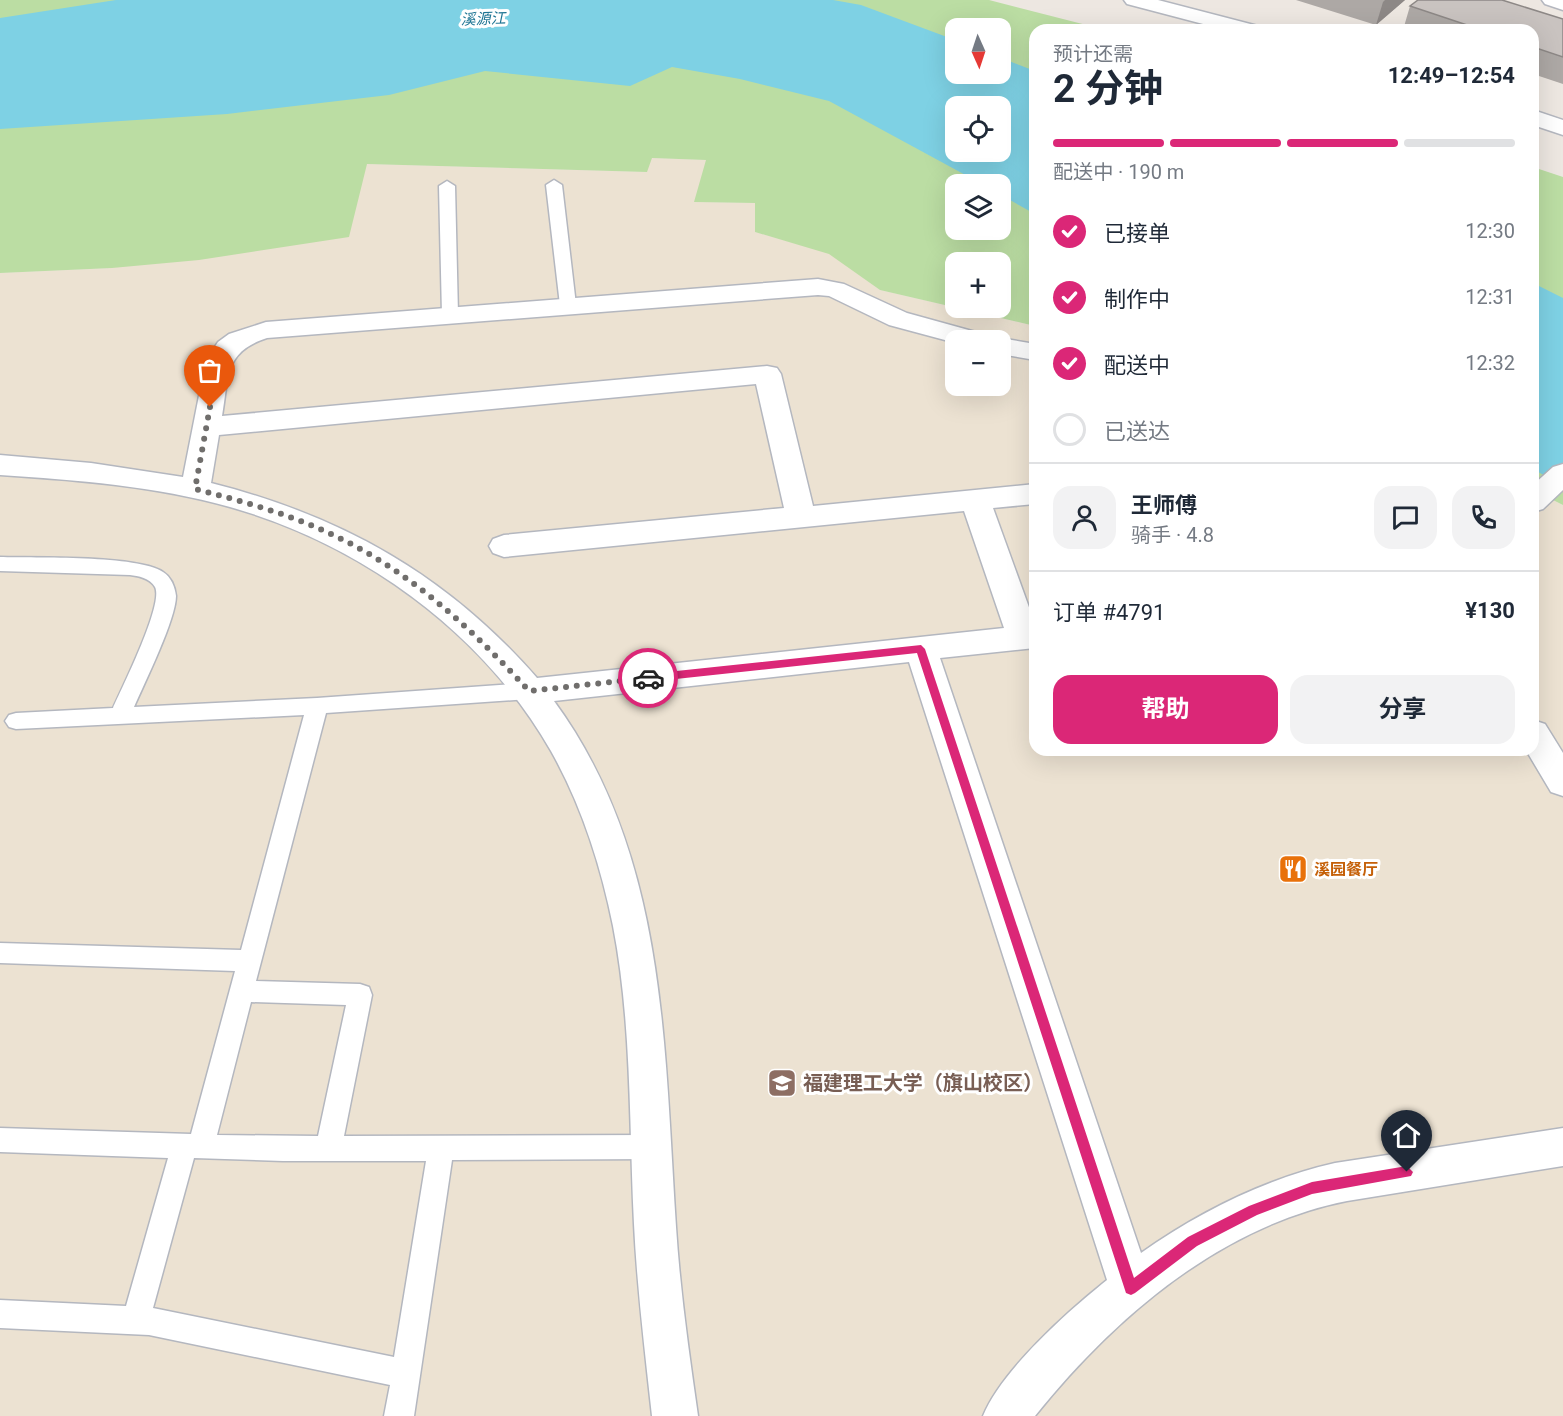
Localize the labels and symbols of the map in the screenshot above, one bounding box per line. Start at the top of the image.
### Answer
water label: 溪源江 [460,9,508,29]
north arrow [945,18,1011,84]
pin [184,345,235,407]
courier [618,648,678,708]
restaurant icon: 溪园餐厅 [1277,853,1309,885]
place label: 溪园餐厅 [1314,860,1378,879]
school or university icon: 福建理工大学（旗山校区） [766,1067,798,1099]
place label: 福建理工大学（旗山校区） [803,1071,1043,1095]
pin [1381,1110,1432,1172]

